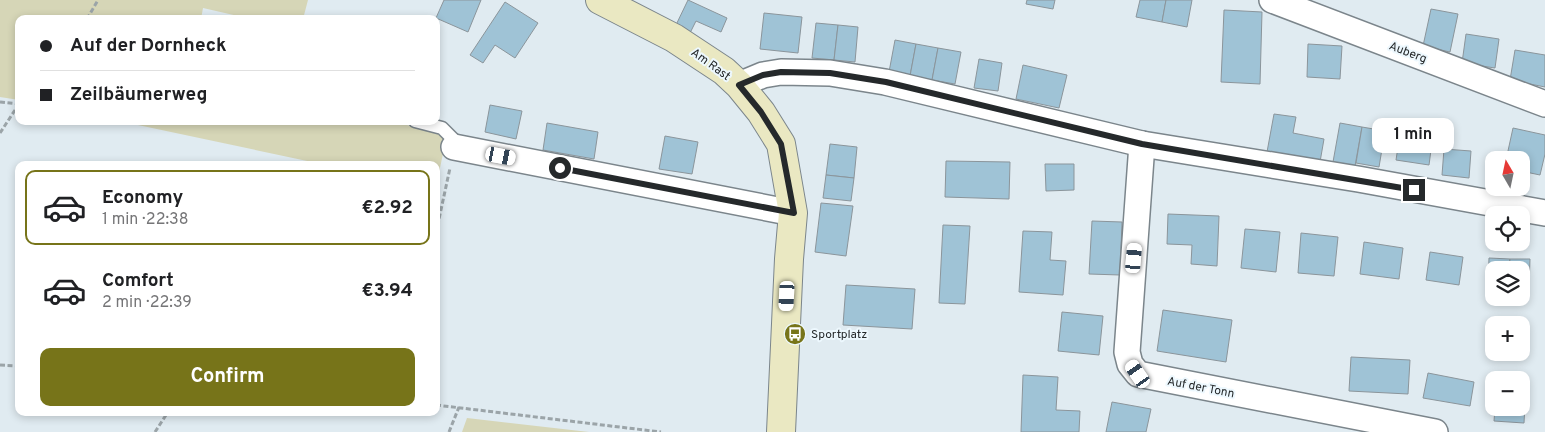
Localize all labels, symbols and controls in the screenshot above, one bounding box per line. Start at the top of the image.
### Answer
text: Auf der Dornheck [70,34,227,58]
street label: Auberg [1386,38,1429,67]
street label: Am Rast [687,45,733,85]
text: Zeilbäumerweg [70,83,207,107]
callout: 1 min [1373,118,1455,152]
text: 1 min [1394,125,1432,145]
car [484,146,517,166]
north arrow [1485,151,1530,196]
map controls [1485,151,1530,416]
route start [549,157,571,179]
route end [1403,179,1425,201]
icon: car [42,185,87,230]
text: Economy [102,186,183,210]
text: €2.92 [361,196,413,220]
button: locate [1485,206,1530,251]
text: 1 min · 22:38 [102,210,188,230]
car [1125,242,1142,274]
button: layers [1485,261,1530,306]
icon: car [42,268,87,313]
text: Comfort [102,269,174,293]
text: €3.94 [361,279,413,303]
car [778,281,795,311]
text: 2 min · 22:39 [102,293,192,313]
button: + [1485,316,1530,361]
bus stop icon: Sportplatz [783,322,807,346]
place label: Sportplatz [811,327,867,343]
button: Confirm [40,348,415,406]
car [1123,357,1152,391]
button: − [1485,371,1530,416]
street label: Auf der Tonn [1166,374,1236,402]

